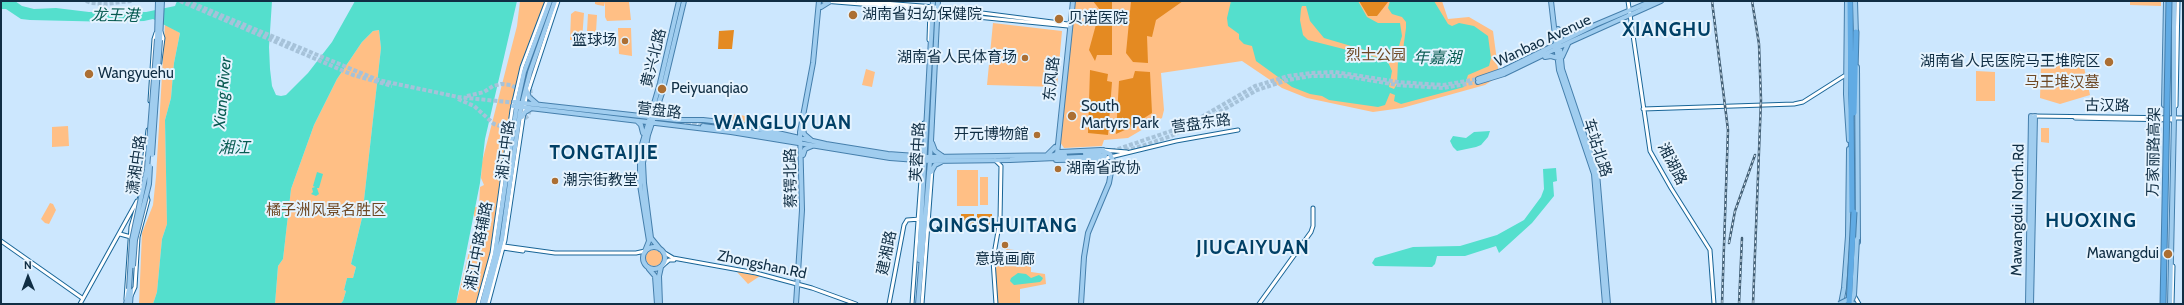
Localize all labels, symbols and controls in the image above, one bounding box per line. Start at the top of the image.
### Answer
water label: 龙王港 [91,6,139,26]
place label: 湖南省妇幼保健院 [862,6,982,24]
marker: 湖南省妇幼保健院 [847,9,859,21]
place label: 贝诺医院 [1068,10,1128,28]
street label: Wanbao Avenue [1492,11,1594,71]
marker: 贝诺医院 [1053,13,1065,25]
district label: XIANGHU [1622,19,1712,41]
street label: 黄兴北路 [638,27,670,89]
place label: 篮球场 [572,32,617,50]
marker: 篮球场 [620,36,630,46]
park label: 烈士公园 [1346,47,1406,65]
water label: 年嘉湖 [1413,48,1461,68]
place label: 湖南省人民体育场 [897,49,1017,67]
marker: 湖南省人民体育场 [1020,53,1030,63]
place label: 湖南省人民医院马王堆院区 [1920,53,2100,71]
street label: 东风路 [1041,56,1063,102]
marker: 湖南省人民医院马王堆院区 [2103,56,2115,68]
water label: Xiang River [210,57,236,129]
place label: Wangyuehu [98,65,174,83]
marker: Wangyuehu [83,68,95,80]
park label: 马王堆汉墓 [2025,74,2099,92]
place label: Peiyuanqiao [671,80,748,98]
marker: Peiyuanqiao [656,83,668,95]
street label: 古汉路 [2084,97,2130,115]
place label: South Martyrs Park [1081,98,1159,133]
street label: 营盘路 [636,99,682,123]
street label: 万家丽路高架 [2144,107,2164,197]
marker: South Martyrs Park [1066,110,1078,122]
street label: 营盘东路 [1170,111,1232,137]
district label: WANGLUYUAN [714,112,852,134]
street label: 车站北路 [1579,117,1615,179]
street label: 湘江中路 [493,119,519,181]
street label: 芙蓉中路 [907,122,929,182]
place label: 开元博物館 [954,126,1029,144]
marker: 开元博物館 [1032,130,1042,140]
street label: 潇湘中路 [124,134,150,196]
water label: 湘江 [218,138,250,158]
street label: 湘湖路 [1654,140,1690,188]
district label: TONGTAIJIE [549,142,659,164]
street label: Mawangdui North.Rd [2008,144,2028,276]
street label: 蔡锷北路 [781,148,801,208]
place label: 湖南省政协 [1066,160,1141,178]
marker: 湖南省政协 [1053,164,1063,174]
place label: 潮宗街教堂 [563,172,638,190]
marker: 潮宗街教堂 [550,176,560,186]
street label: 湘江中路辅路 [462,200,496,292]
park label: 橘子洲风景名胜区 [266,202,386,220]
district label: HUOXING [2045,210,2137,232]
district label: QINGSHUITANG [928,215,1078,237]
street label: 建湘路 [874,229,900,277]
district label: JIUCAIYUAN [1196,237,1310,259]
marker: 意境画廊 [1000,240,1010,250]
place label: Mawangdui [2087,245,2159,263]
street label: Zhongshan.Rd [716,247,808,283]
marker: Mawangdui [2162,248,2174,260]
place label: 意境画廊 [975,251,1035,269]
north arrow [8,257,48,297]
text: N [24,258,32,272]

